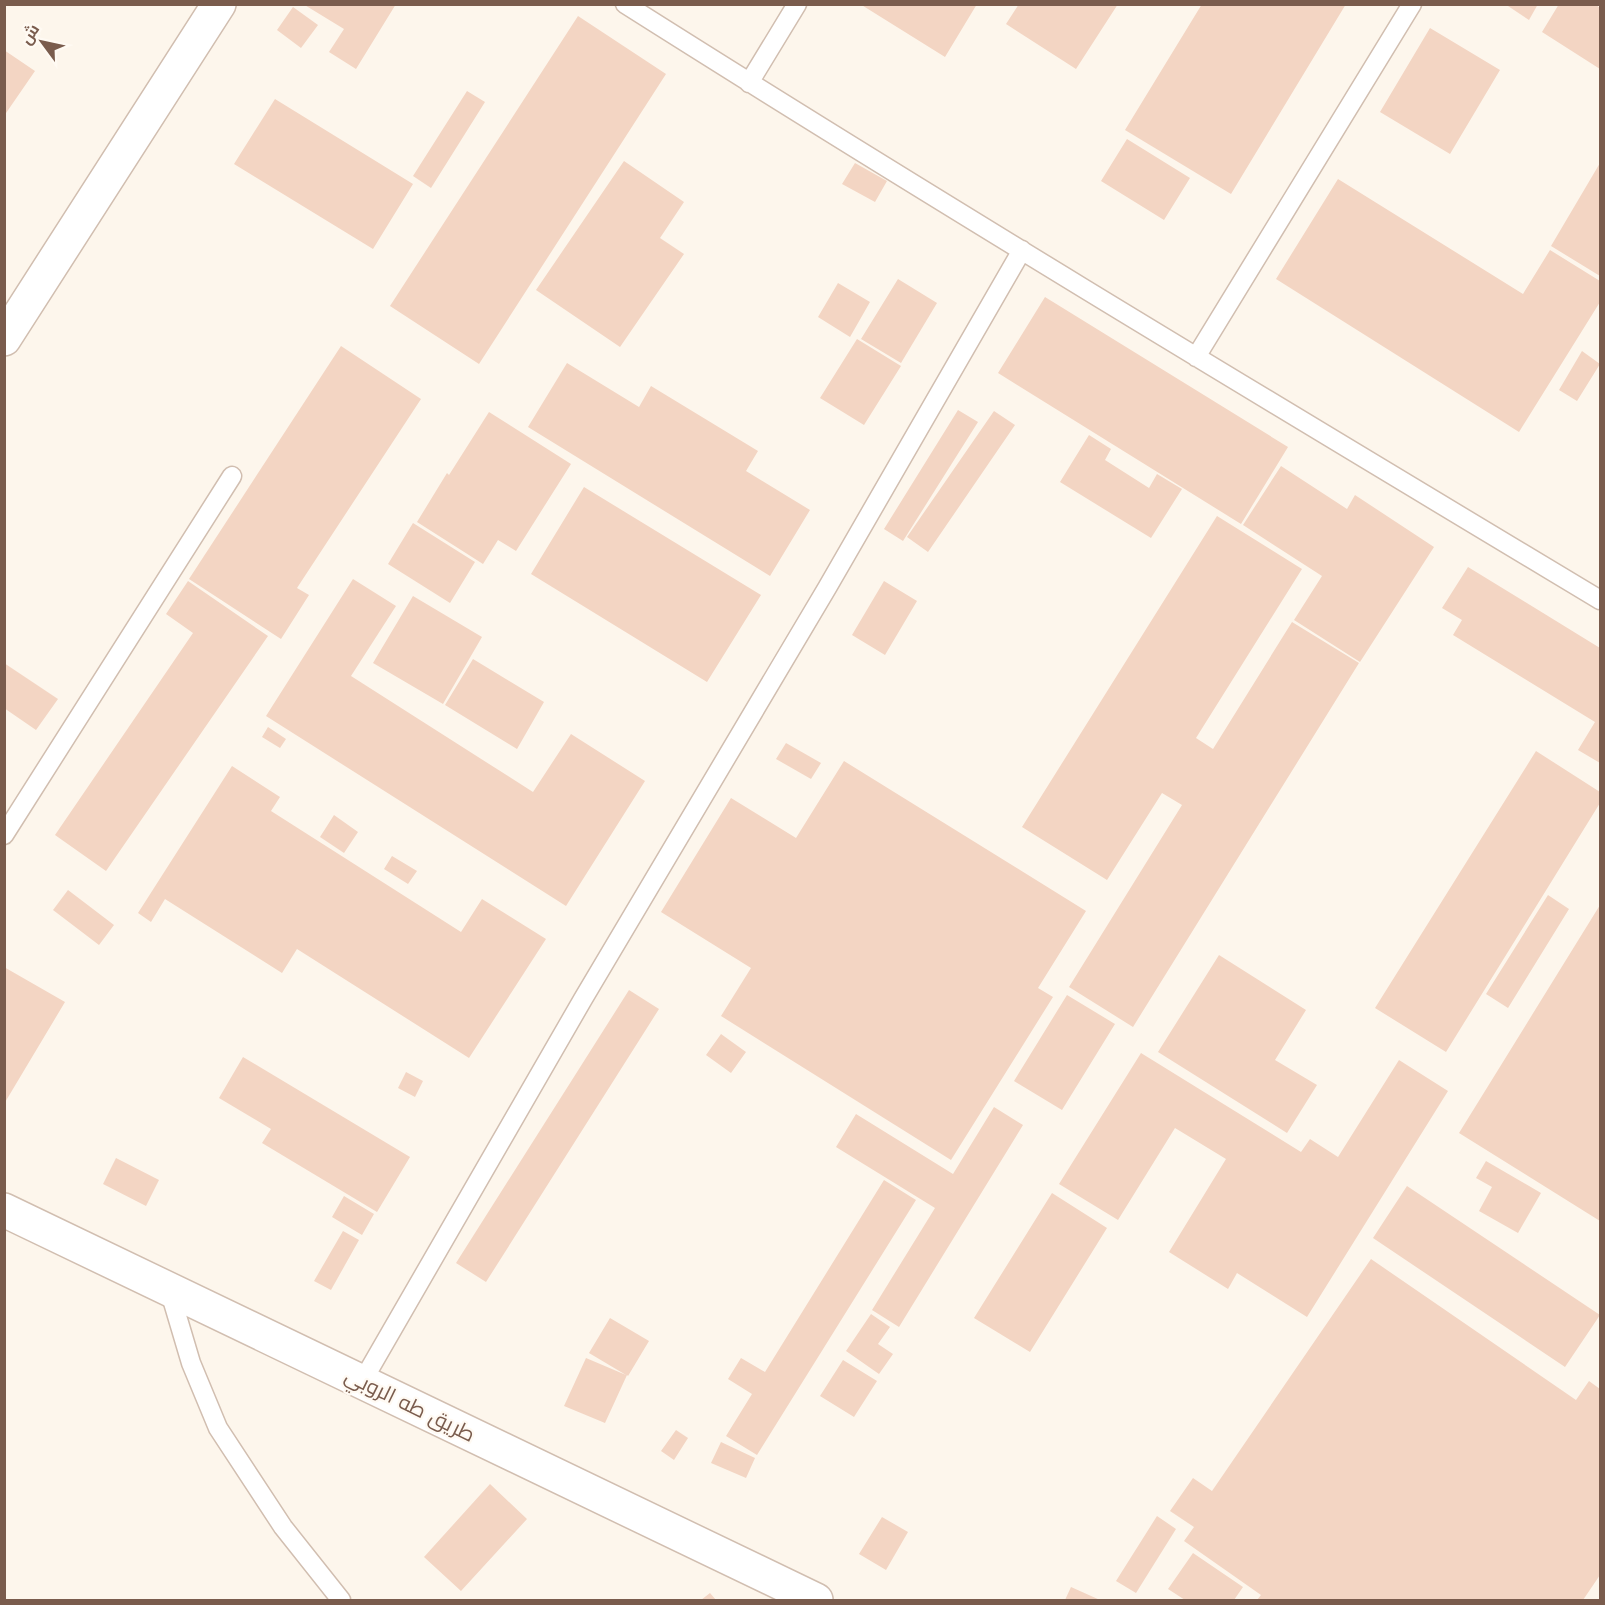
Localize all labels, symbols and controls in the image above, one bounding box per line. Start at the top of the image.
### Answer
north arrow [12,12,72,72]
text: ش [15,19,45,49]
street label: طريق طه الروبي [339,1360,480,1450]

